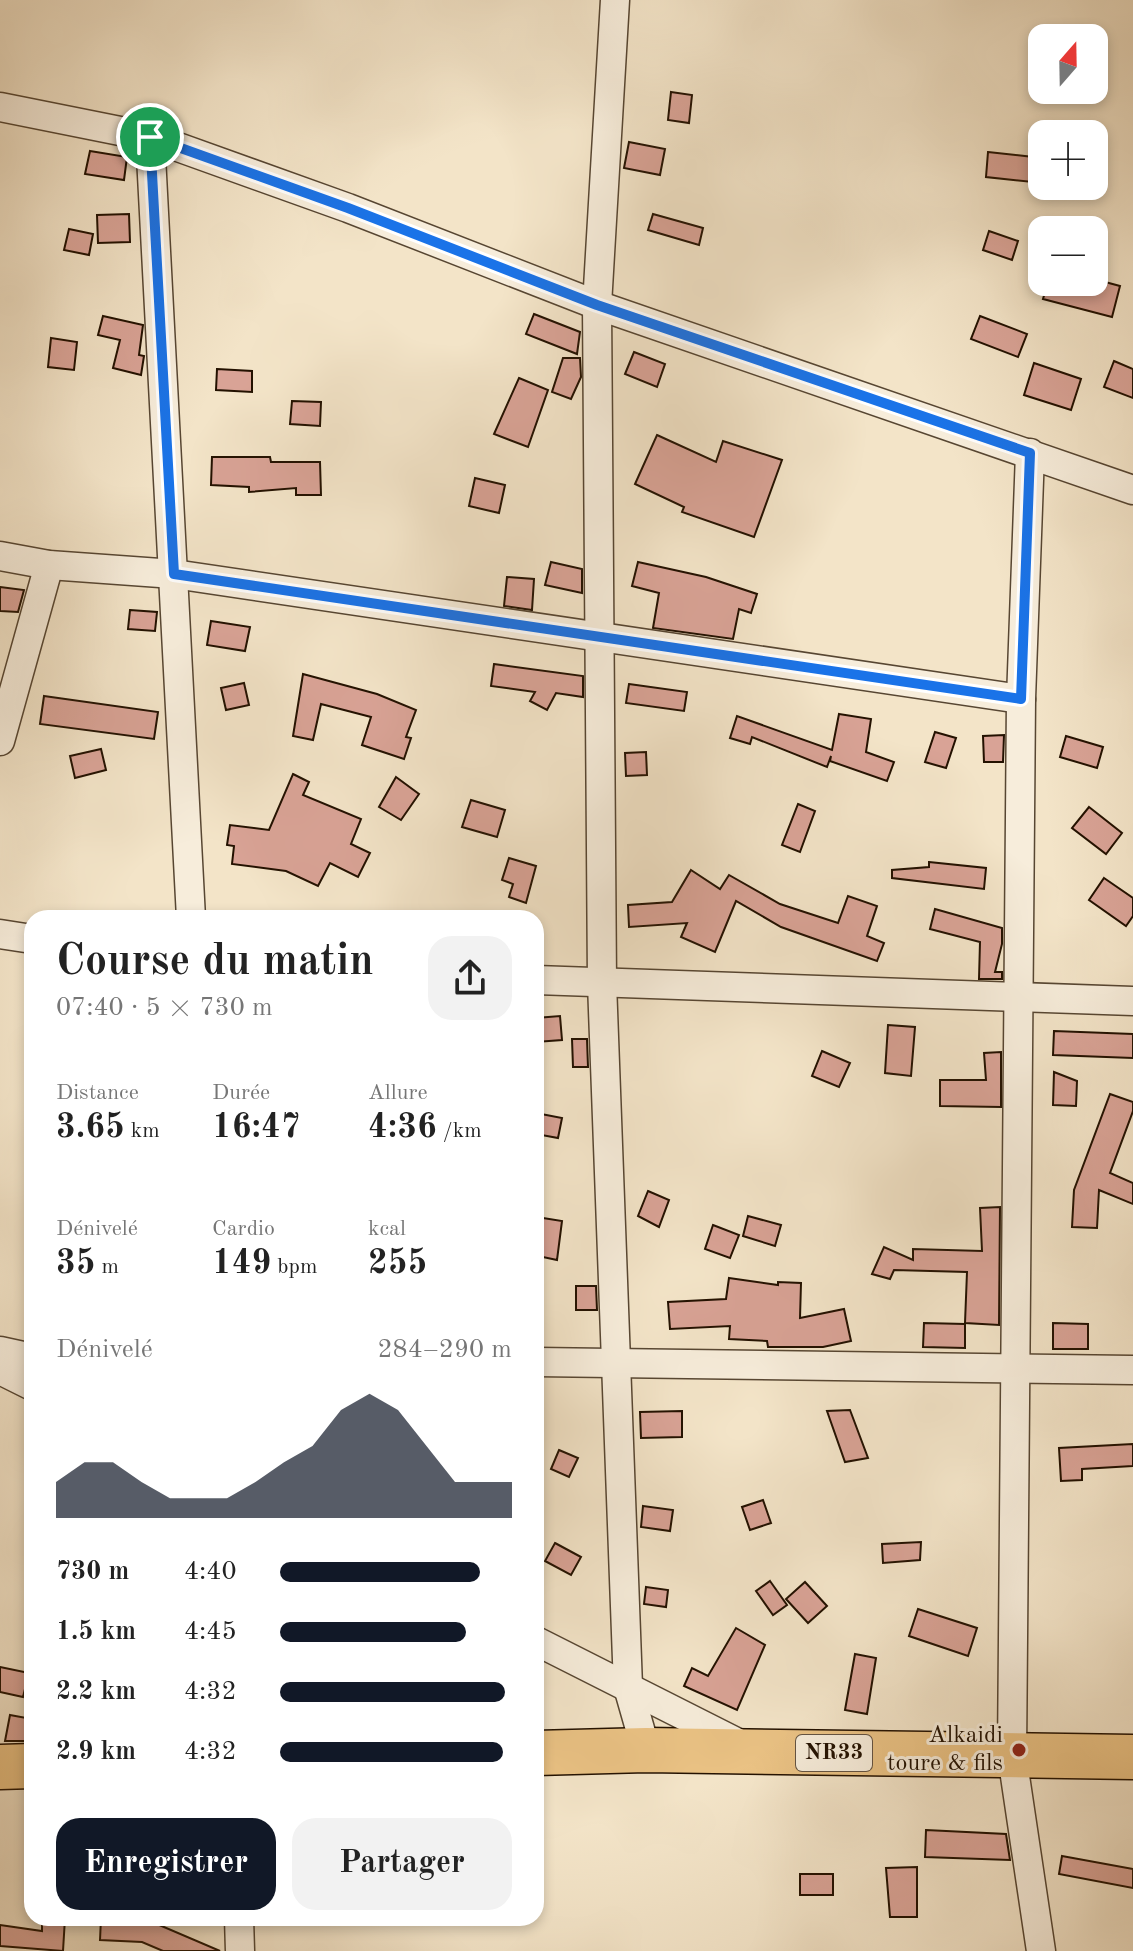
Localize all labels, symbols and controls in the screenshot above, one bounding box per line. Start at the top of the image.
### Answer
north arrow [1028,24,1108,104]
map controls [1028,24,1108,296]
pin [116,103,184,171]
icon: arrive [128,115,172,159]
button: + [1028,120,1108,200]
button: − [1028,216,1108,296]
button: share [428,936,512,1020]
text: Course du matin [56,940,374,984]
text: 07:40 · 5 × 730 m [56,995,273,1021]
text: Distance [56,1082,139,1104]
text: Durée [212,1082,270,1104]
text: Allure [368,1082,428,1104]
text: 3.65 [56,1111,125,1145]
text: 16:47 [212,1111,300,1145]
text: 4:36 [368,1111,437,1145]
text: km [125,1120,160,1142]
text: /km [437,1120,482,1142]
text: Dénivelé [56,1218,138,1240]
text: Cardio [212,1218,275,1240]
text: kcal [368,1218,406,1240]
text: 35 [56,1247,95,1281]
text: 149 [212,1247,271,1281]
text: 255 [368,1247,427,1281]
text: m [95,1256,119,1278]
text: bpm [271,1256,317,1278]
text: Dénivelé [56,1337,153,1363]
text: 284–290 m [377,1337,512,1363]
text: 730 m [56,1559,129,1585]
text: 4:40 [184,1559,237,1585]
text: 1.5 km [56,1619,136,1645]
text: 4:45 [184,1619,237,1645]
text: 2.2 km [56,1679,136,1705]
text: 4:32 [184,1679,237,1705]
place label: Alkaidi toure & fils [887,1724,1003,1776]
road number: NR33 [796,1735,872,1771]
text: 2.9 km [56,1739,136,1765]
text: 4:32 [184,1739,237,1765]
marker: Alkaidi toure & fils [1010,1741,1028,1759]
button: Enregistrer [56,1818,276,1910]
button: Partager [292,1818,512,1910]

